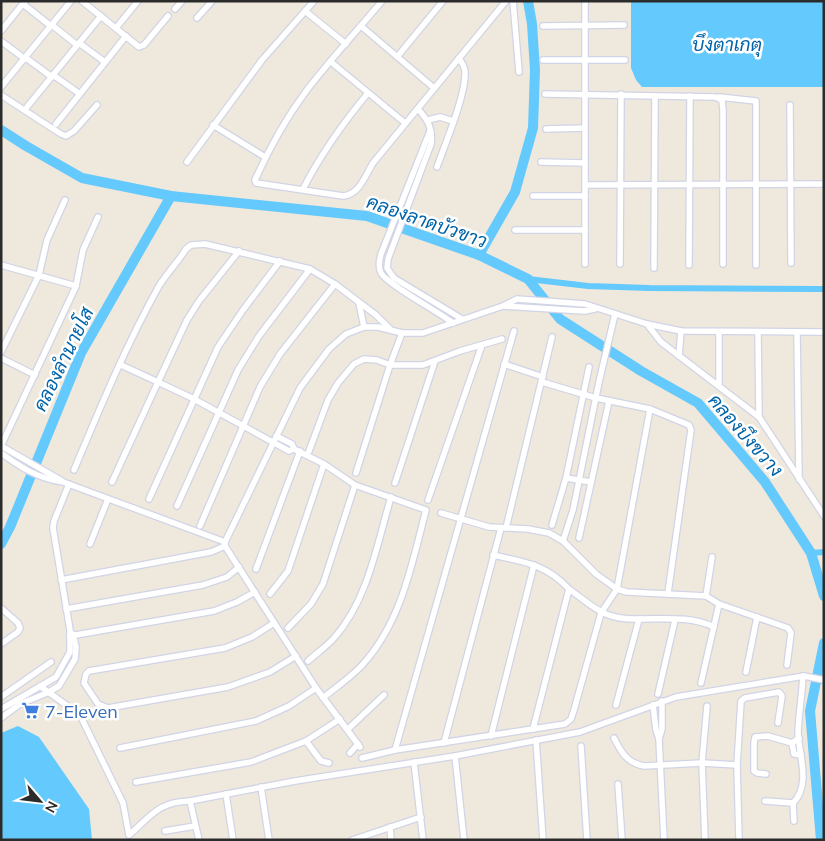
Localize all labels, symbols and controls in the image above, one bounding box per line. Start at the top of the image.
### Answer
water label: บึงตาเกตุ [692,32,762,57]
water label: คลองลาดบัวขาว [364,189,490,253]
water label: คลองลำนายโส [27,302,99,415]
water label: คลองบึงขวาง [703,389,789,482]
place label: 7-Eleven [45,700,118,723]
supermarket icon: 7-Eleven [21,701,41,721]
north arrow [15,776,65,826]
text: N [41,798,62,816]

